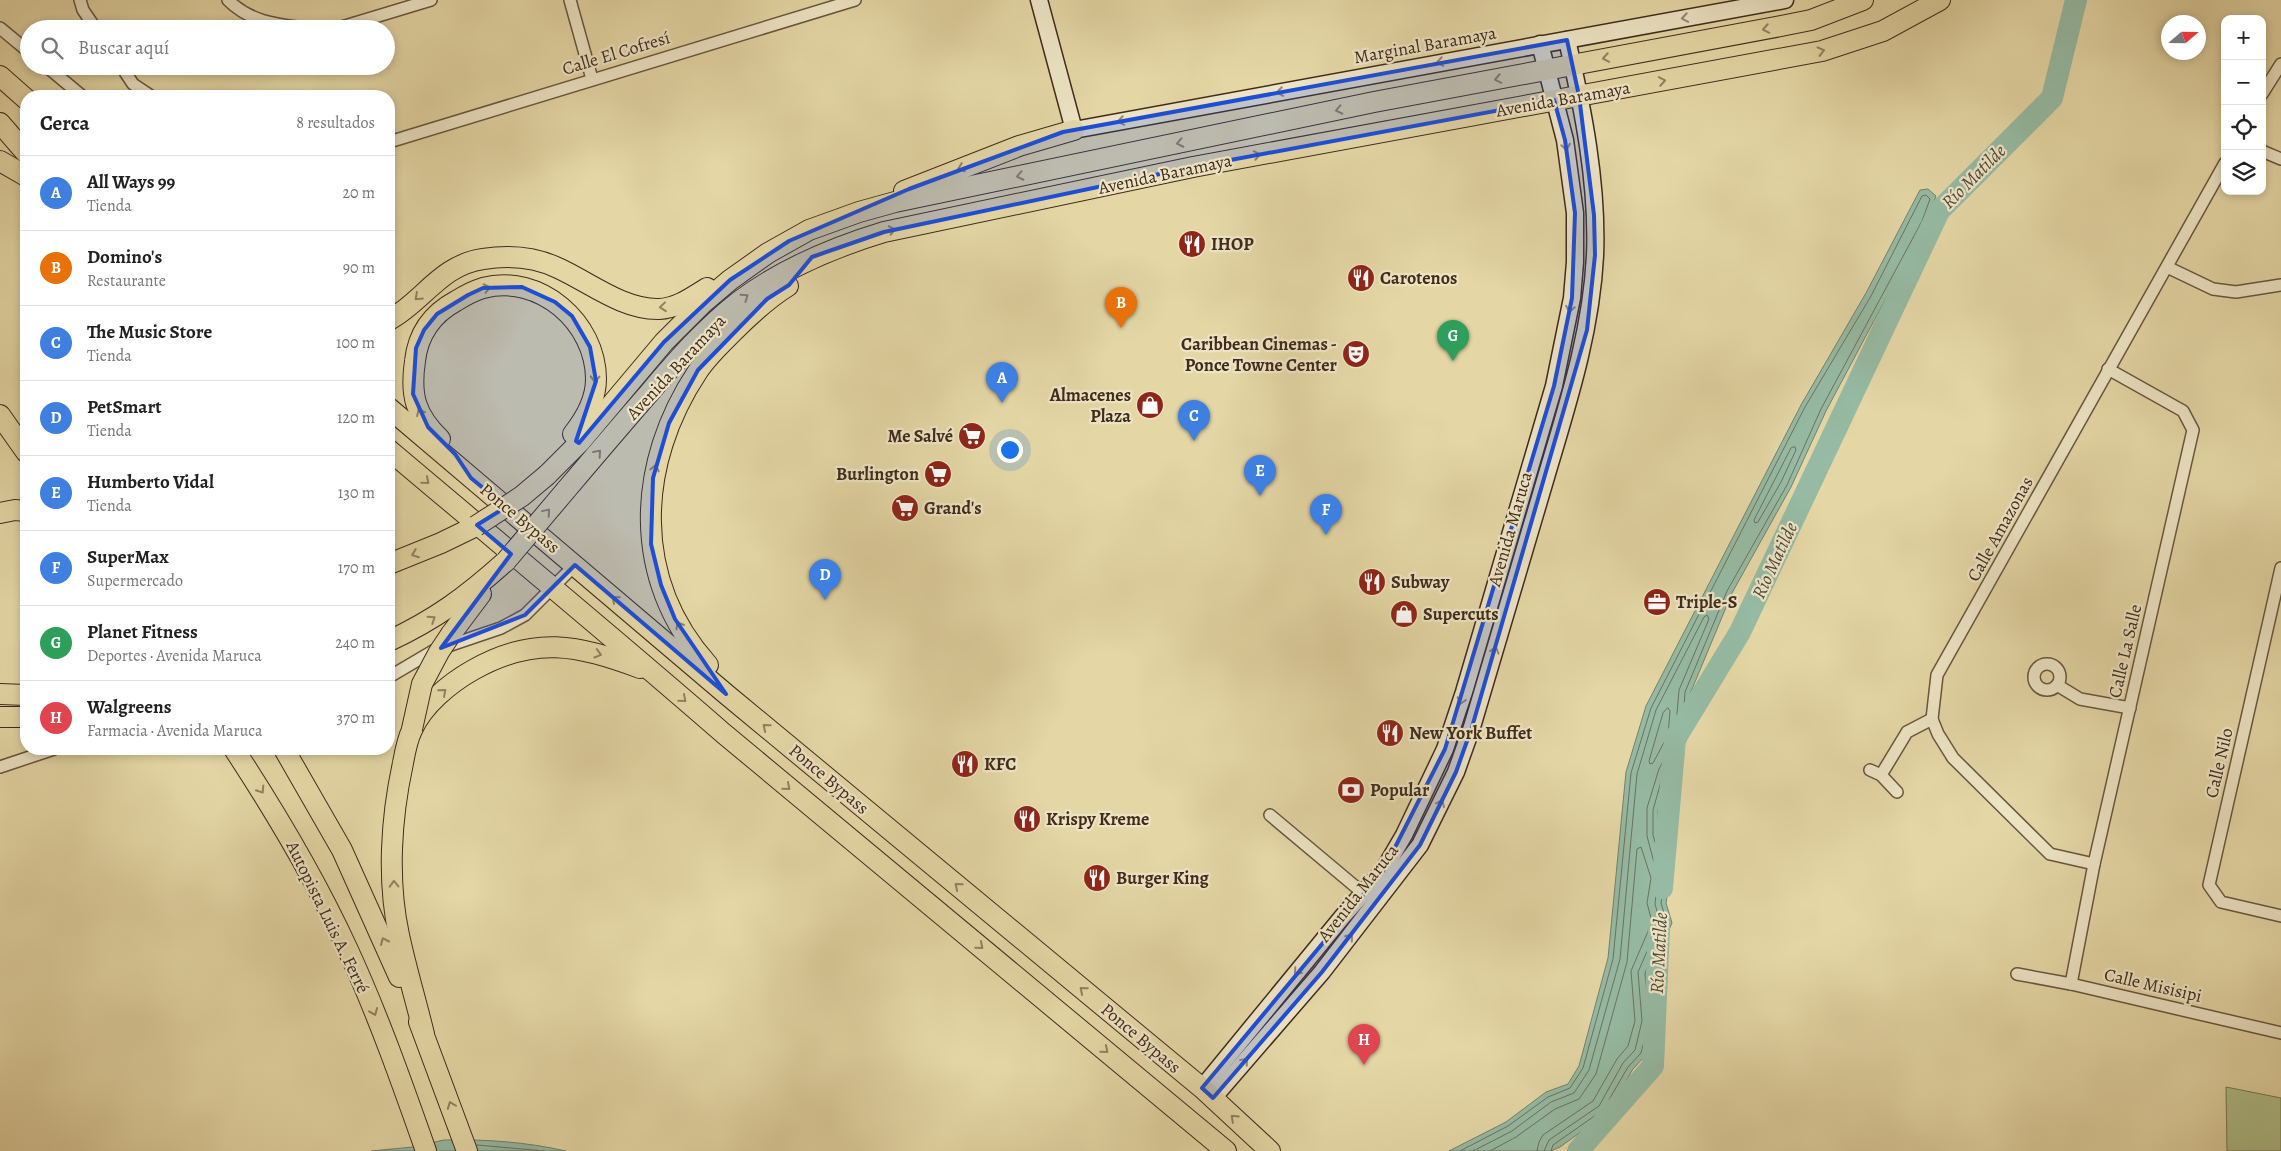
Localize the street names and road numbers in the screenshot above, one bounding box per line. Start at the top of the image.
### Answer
street label: Marginal Baramaya [1352,21,1499,69]
street label: Calle El Cofresí [559,25,673,81]
street label: Avenida Baramaya [1493,75,1633,123]
street label: Avenida Baramaya [1095,148,1235,200]
street label: Avenida Baramaya [620,309,732,426]
street label: Avenida Maruca [1482,468,1538,590]
street label: Calle Amazonas [1961,472,2039,586]
street label: Ponce Bypass [475,477,565,559]
street label: Calle La Salle [2103,602,2147,700]
street label: Calle Nilo [2199,726,2239,800]
street label: Ponce Bypass [784,738,874,820]
street label: Autopista Luis A. Ferré [280,836,375,997]
street label: Avenida Maruca [1311,838,1404,948]
street label: Calle Misisipi [2102,962,2204,1008]
street label: Ponce Bypass [1096,997,1186,1079]

